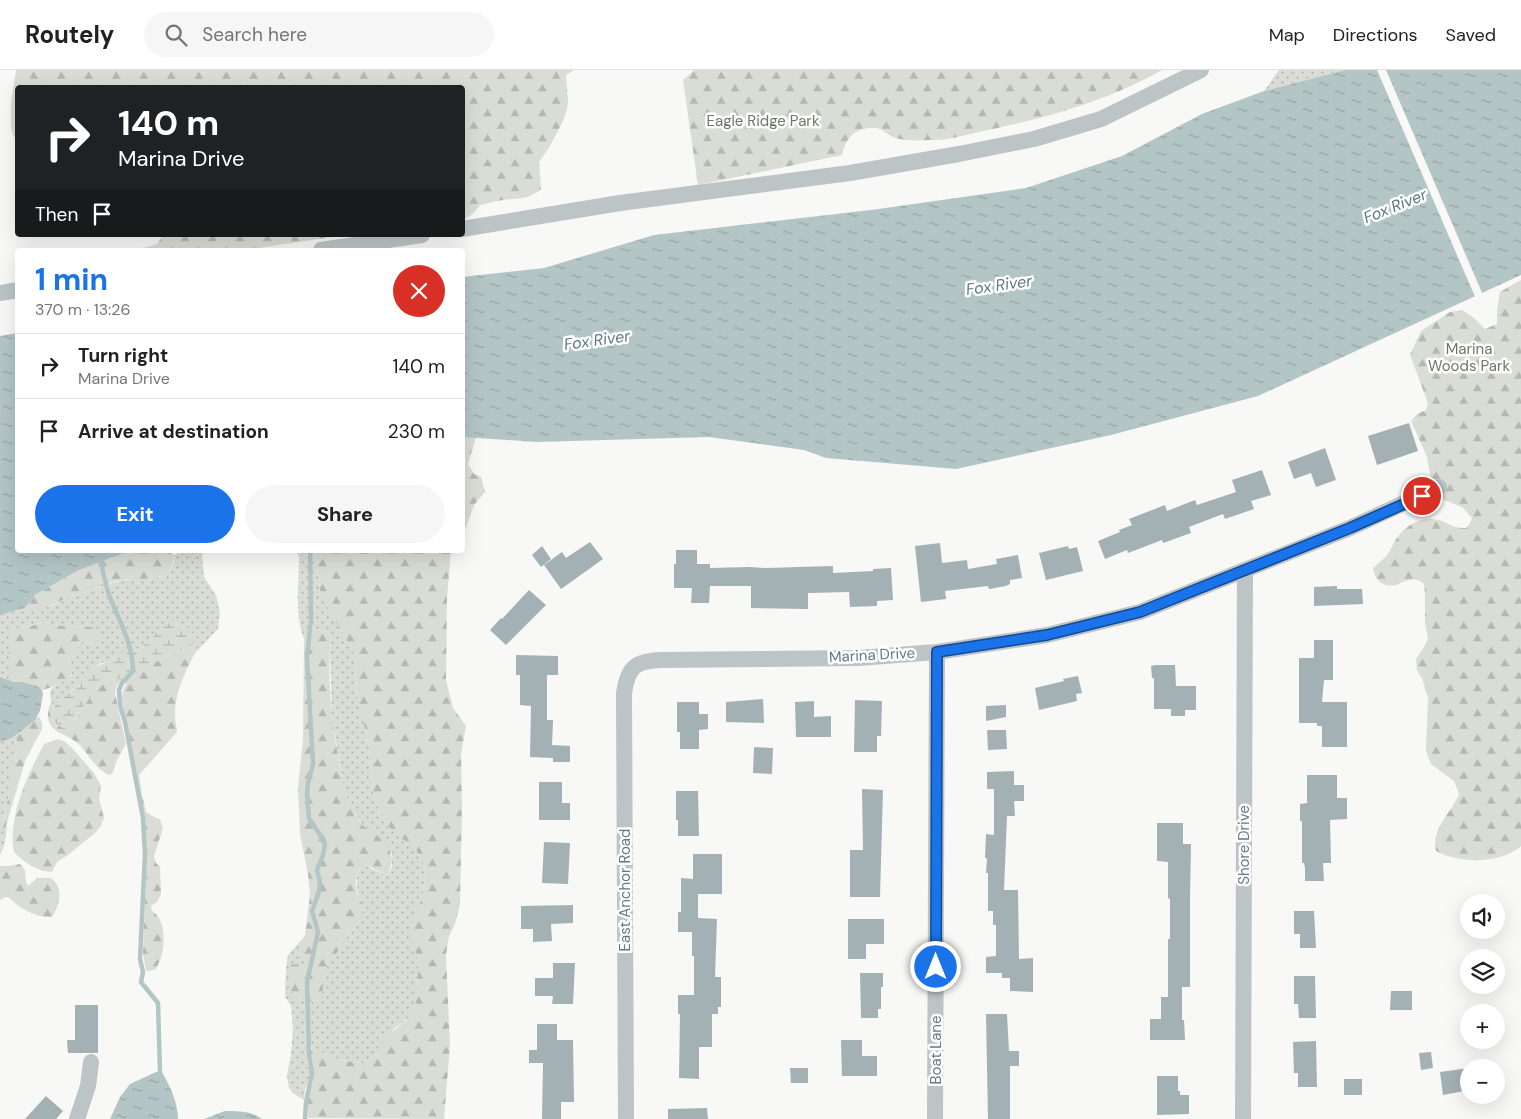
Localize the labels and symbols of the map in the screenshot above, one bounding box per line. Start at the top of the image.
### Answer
park label: Eagle Ridge Park [707,111,820,131]
water label: Fox River [1360,183,1431,228]
water label: Fox River [965,270,1034,300]
water label: Fox River [563,325,632,355]
park label: Marina Woods Park [1428,339,1510,376]
pin [1401,475,1443,517]
street label: Marina Drive [828,643,916,667]
street label: Shore Drive [1234,805,1254,885]
street label: East Anchor Road [615,829,635,951]
position arrow [909,940,961,992]
street label: Boat Lane [926,1016,946,1084]

